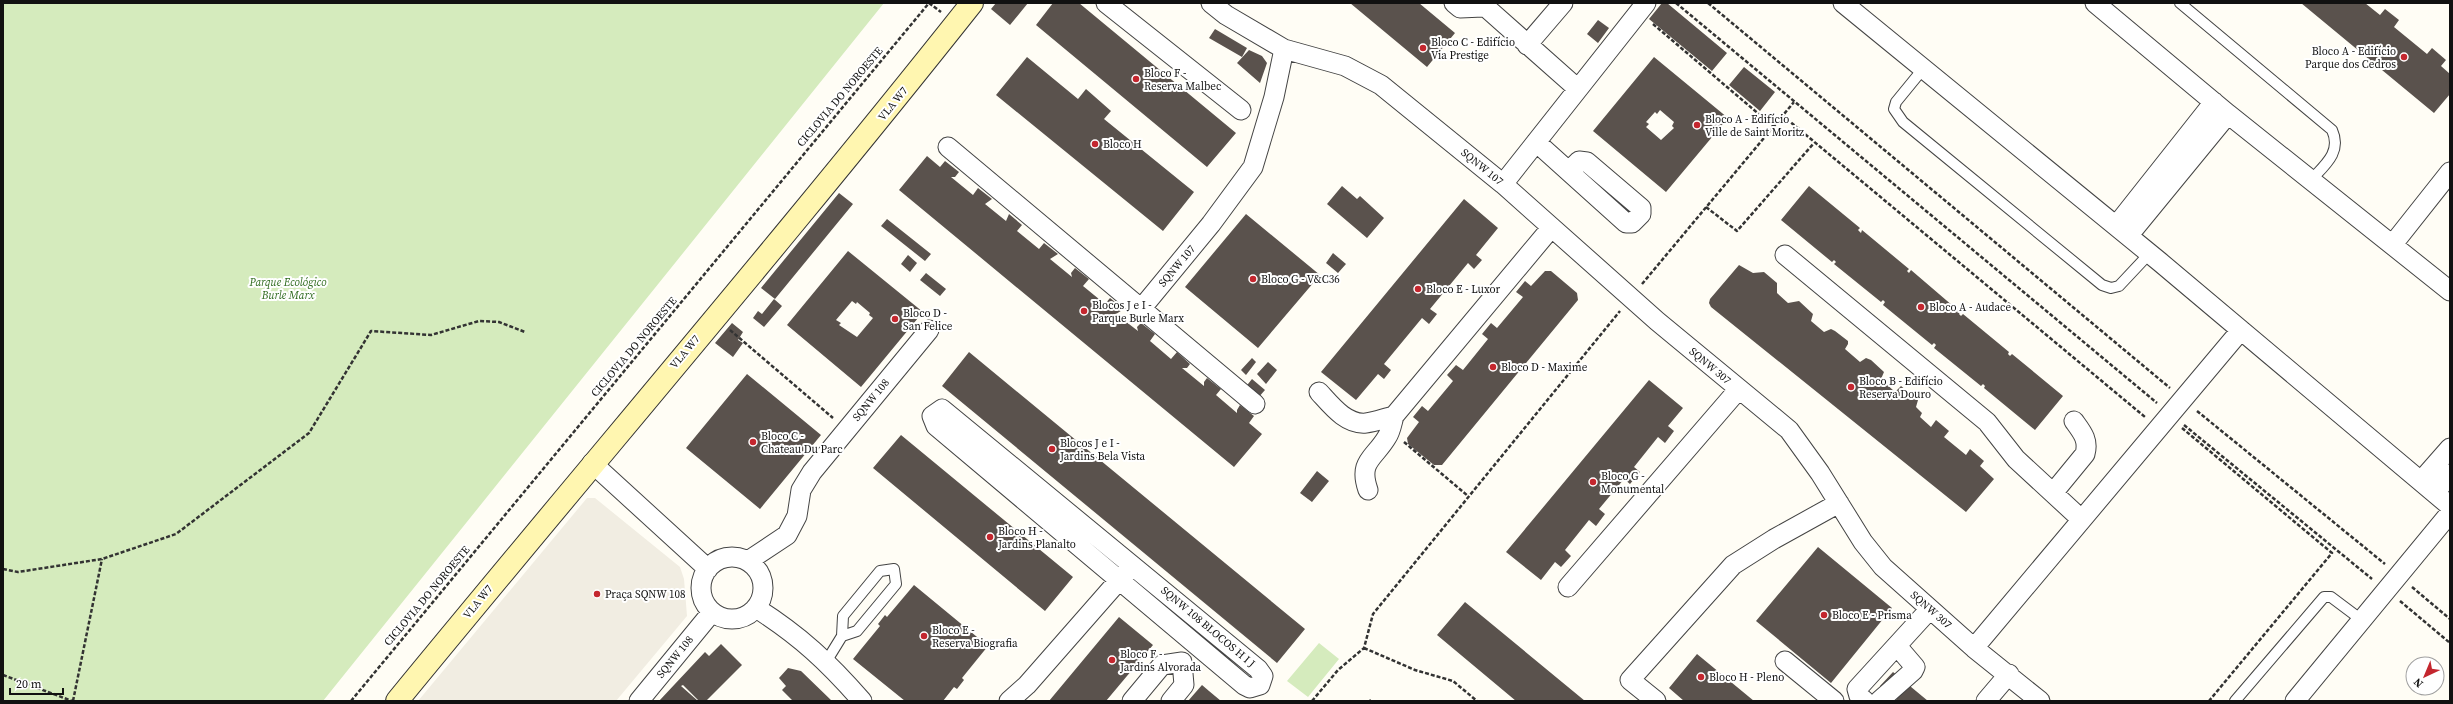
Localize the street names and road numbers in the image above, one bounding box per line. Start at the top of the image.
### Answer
street label: CICLOVIA DO NOROESTE [794,44,887,150]
street label: VLA W7 [875,84,912,124]
street label: SQNW 107 [1458,145,1507,189]
street label: SQNW 107 [1155,241,1199,290]
street label: CICLOVIA DO NOROESTE [588,294,681,400]
street label: VLA W7 [667,332,704,372]
street label: SQNW 307 [1686,344,1735,388]
street label: SQNW 108 [849,376,893,424]
street label: CICLOVIA DO NOROESTE [381,543,474,649]
street label: VLA W7 [460,582,497,622]
street label: SQNW 108 BLOCOS H I J [1158,583,1258,671]
street label: SQNW 307 [1907,588,1955,633]
street label: SQNW 108 [653,633,697,681]

